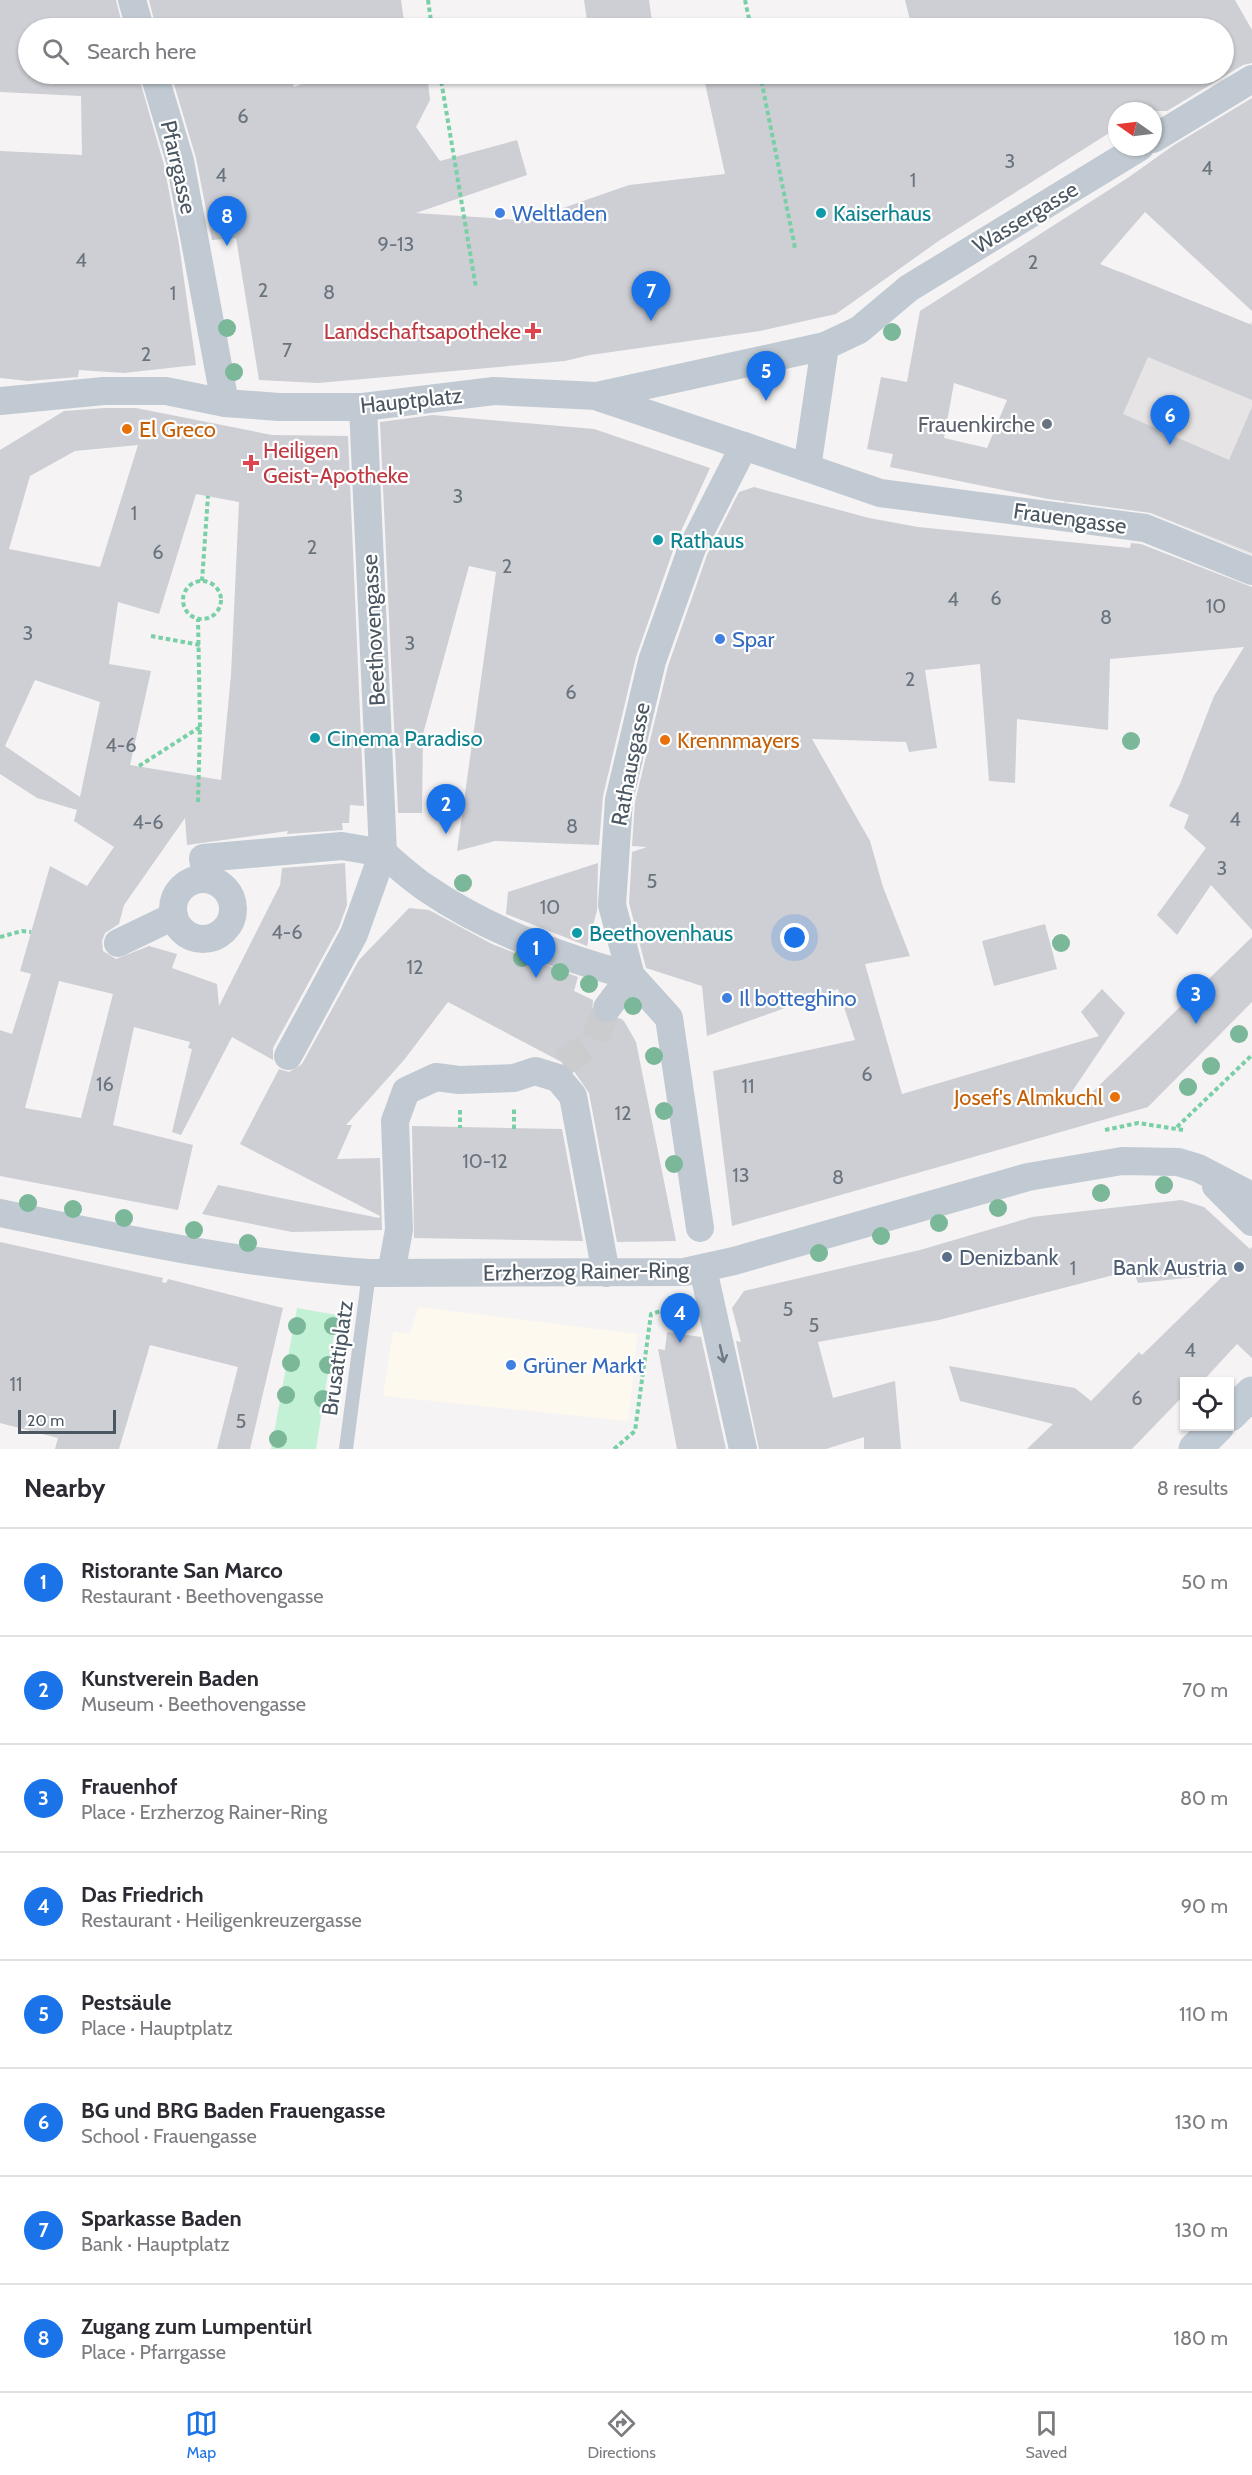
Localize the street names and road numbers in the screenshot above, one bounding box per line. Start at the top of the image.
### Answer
street label: Pfarrgasse [155,118,202,216]
street label: Wassergasse [968,176,1083,259]
street label: Hauptplatz [359,382,463,419]
street label: Frauengasse [1012,497,1128,540]
street label: Beethovengasse [356,553,391,707]
street label: Rathausgasse [605,700,656,828]
street label: Erzherzog Rainer-Ring [483,1256,690,1287]
street label: Brusattiplatz [316,1299,359,1417]

